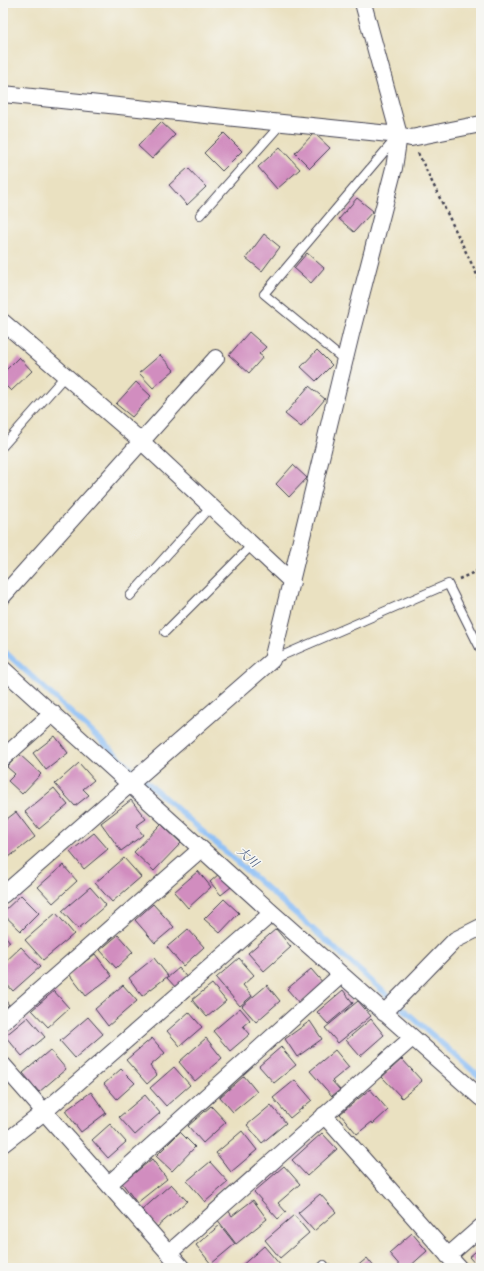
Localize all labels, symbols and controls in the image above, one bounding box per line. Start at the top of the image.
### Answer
water label: 大川 [233,844,263,873]

